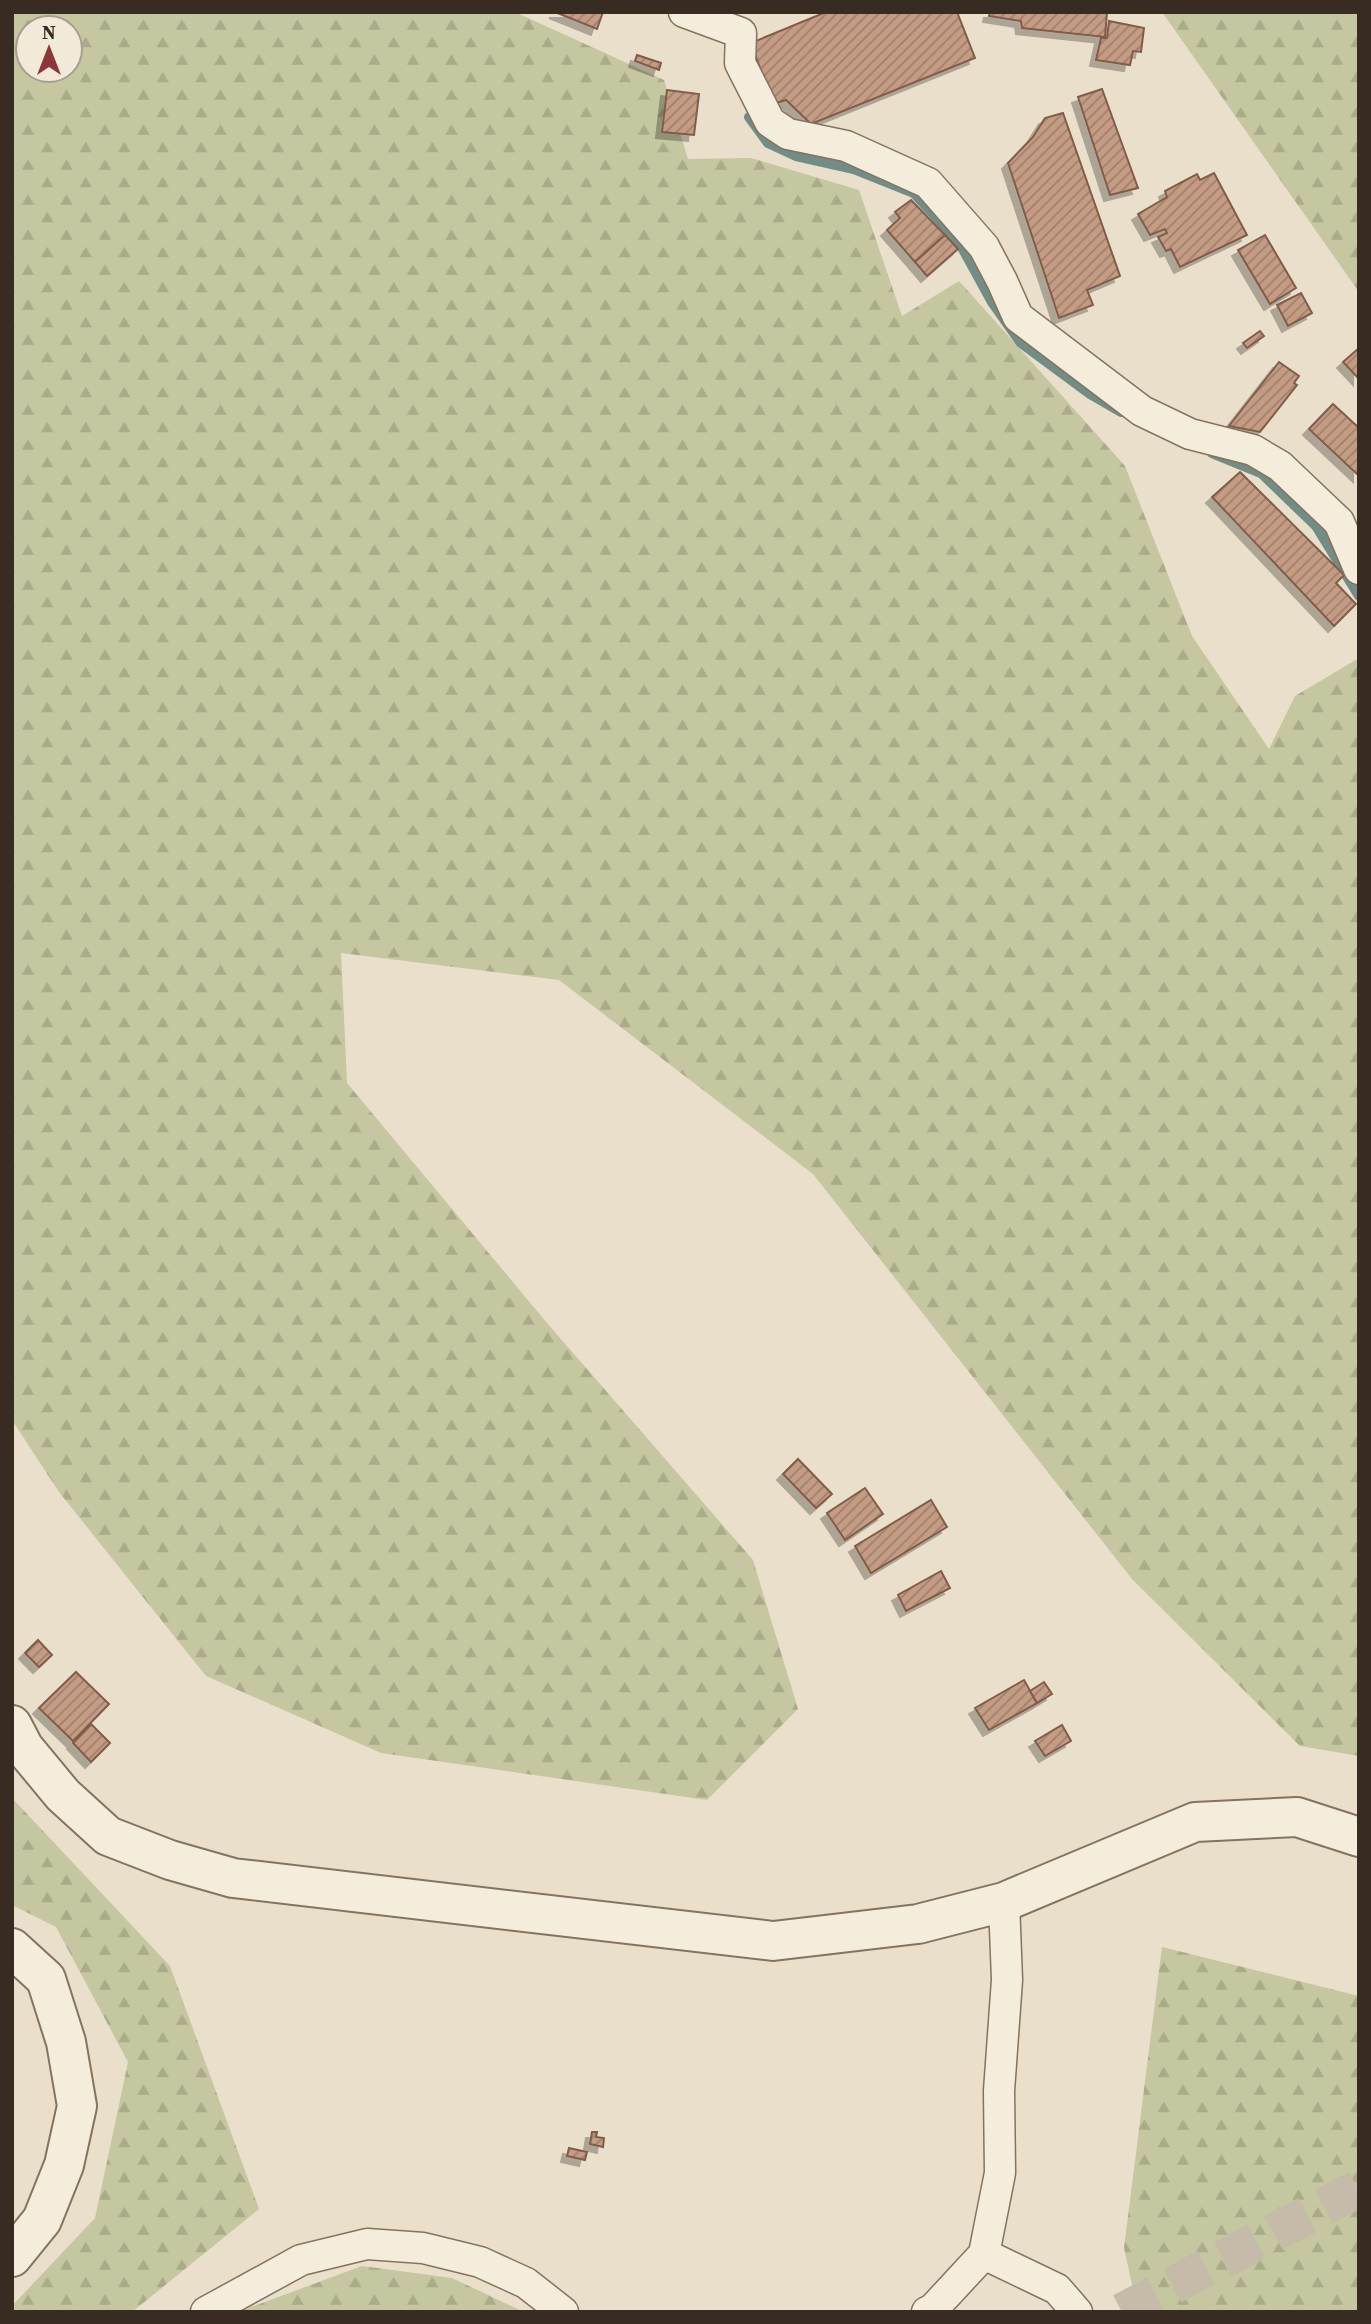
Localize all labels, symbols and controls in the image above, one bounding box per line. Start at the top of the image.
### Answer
north arrow [14,14,84,84]
text: N [42,19,56,45]

